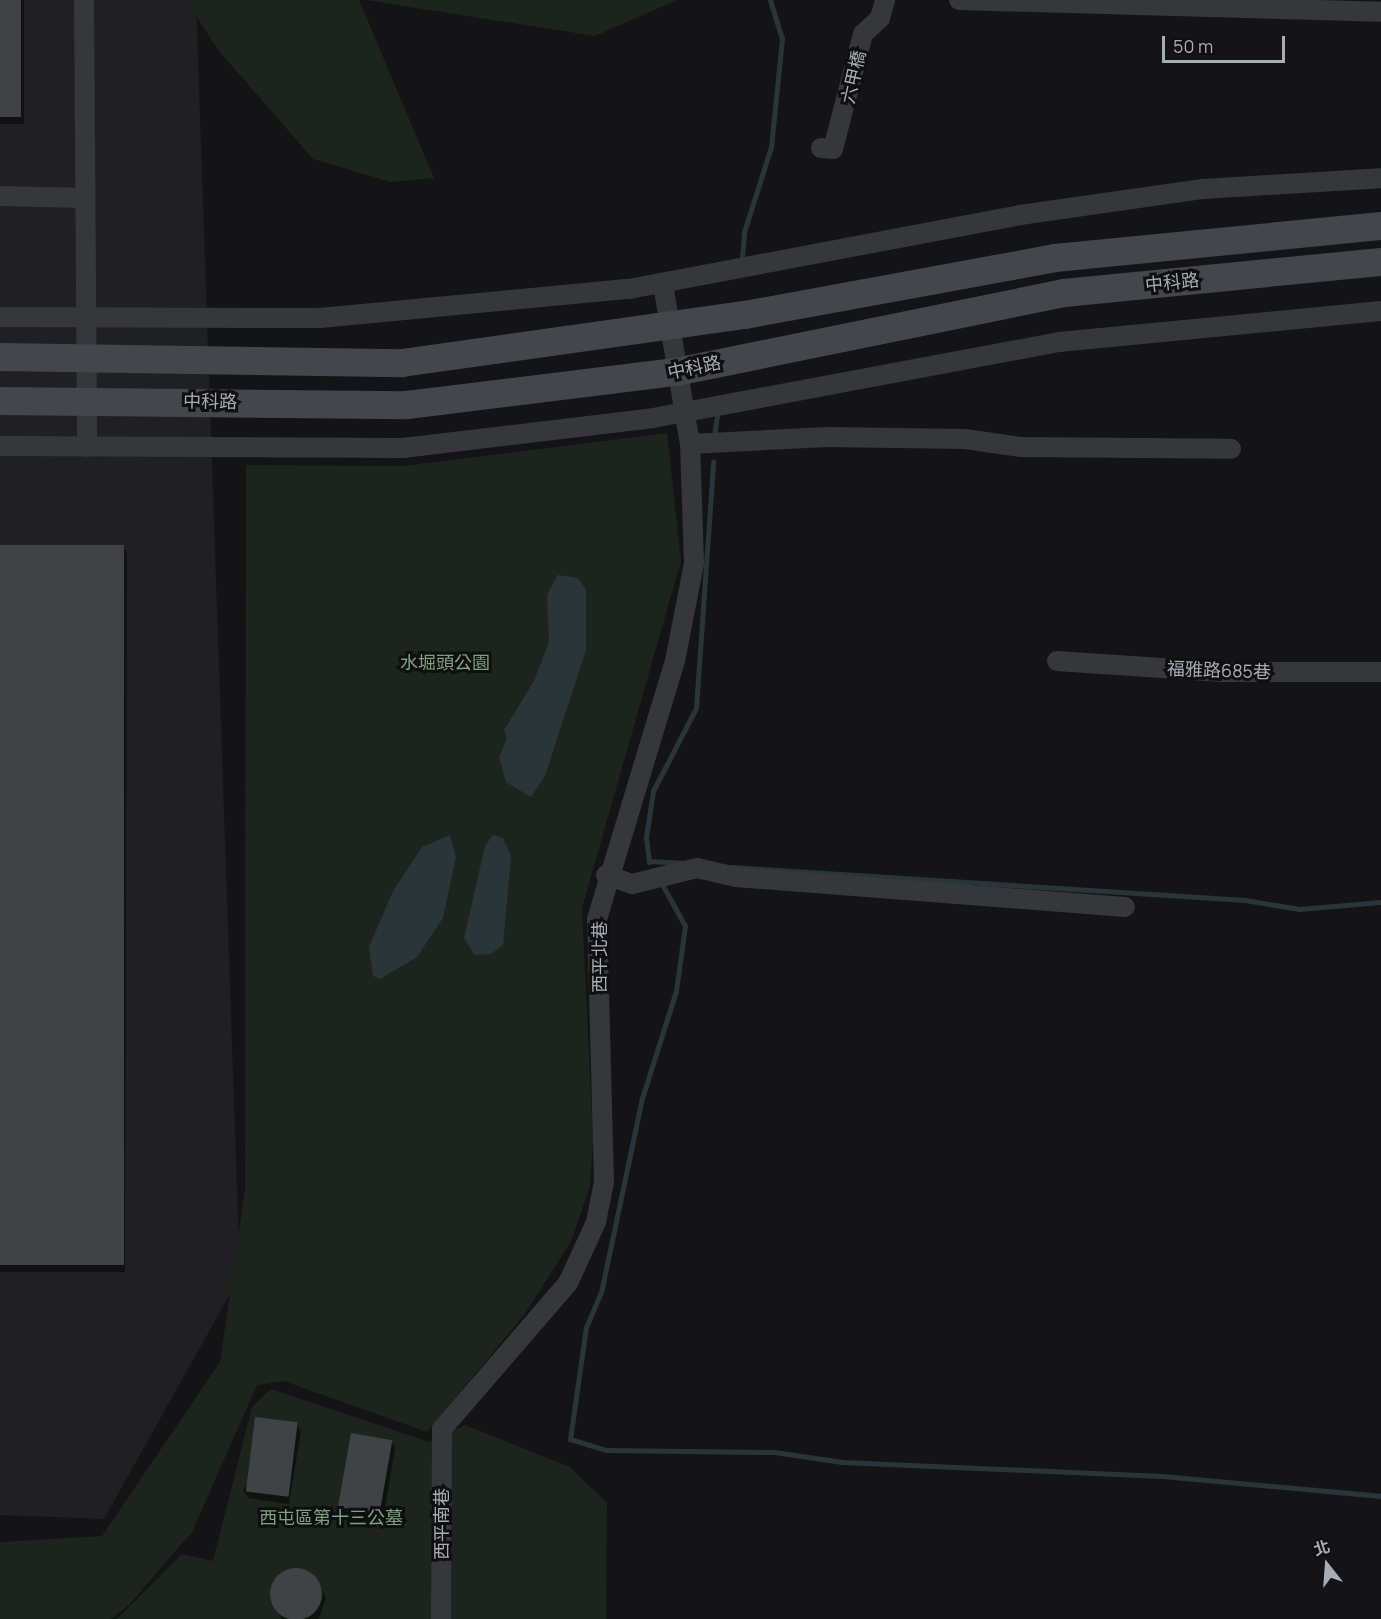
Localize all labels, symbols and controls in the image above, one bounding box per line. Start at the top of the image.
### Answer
scale bar [1165,24,1288,62]
text: 50 m [1173,34,1213,58]
street label: 六甲橋 [836,48,870,106]
street label: 中科路 [1144,268,1200,296]
street label: 中科路 [665,351,723,383]
street label: 中科路 [183,390,237,412]
park label: 水堀頭公園 [400,651,490,673]
street label: 福雅路685巷 [1167,657,1271,683]
street label: 西平北巷 [588,921,610,993]
street label: 西平南巷 [430,1488,452,1560]
park label: 西屯區第十三公墓 [259,1506,403,1528]
north arrow [1297,1535,1357,1595]
text: 北 [1311,1535,1333,1561]

